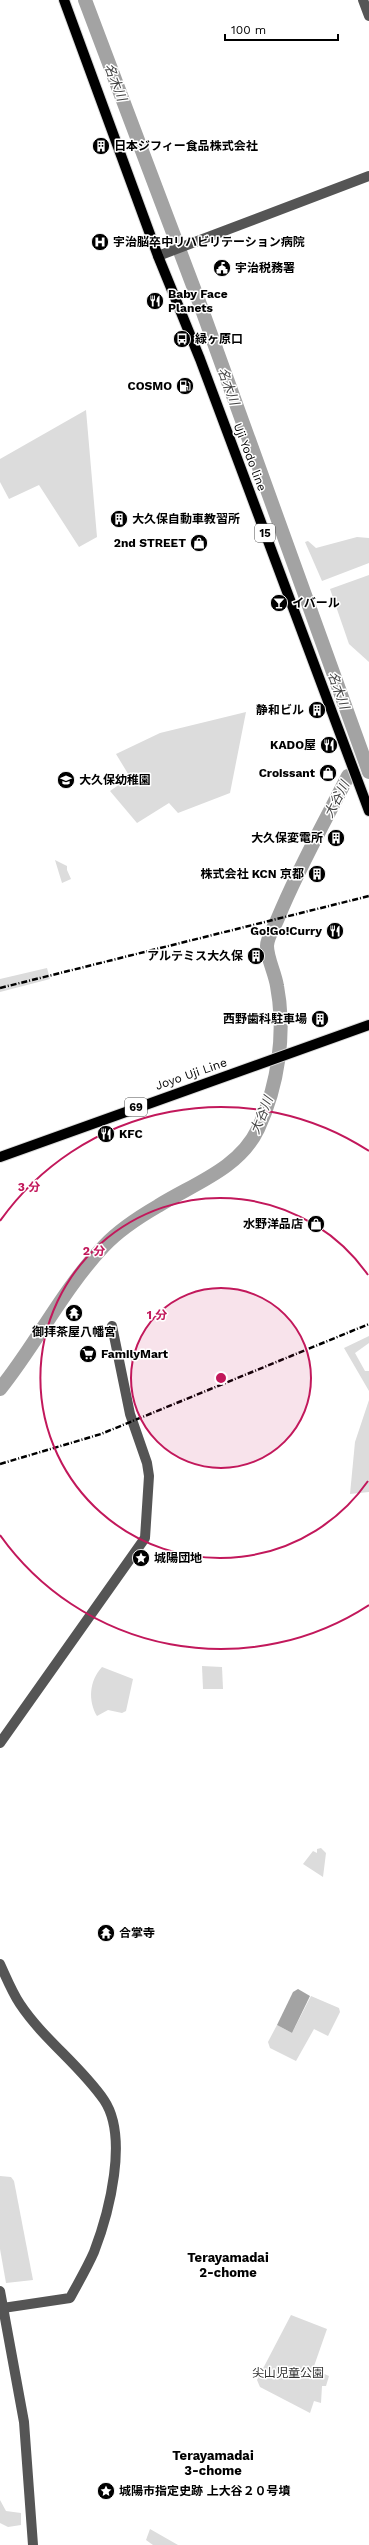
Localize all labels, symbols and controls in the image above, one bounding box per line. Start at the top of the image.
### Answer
scale bar [225,16,338,42]
text: 100 m [231,23,266,37]
water label: 名木川 [102,61,130,105]
building icon: 日本ジフィー食品株式会社 [91,136,111,156]
place label: 日本ジフィー食品株式会社 [114,139,258,153]
hospital icon: 宇治脳卒中リハビリテーション病院 [90,232,110,252]
place label: 宇治脳卒中リハビリテーション病院 [113,235,305,249]
public building icon: 宇治税務署 [212,258,232,278]
place label: 宇治税務署 [235,261,295,275]
place label: Baby Face Planets [168,287,228,315]
restaurant icon: Baby Face Planets [145,291,165,311]
bus stop icon: 緑ヶ原口 [172,329,192,349]
place label: 緑ヶ原口 [195,332,243,346]
water label: 名木川 [215,365,243,409]
fuel station icon: COSMO [175,376,195,396]
place label: COSMO [128,379,172,393]
street label: Uji Yodo line [231,421,269,493]
building icon: 大久保自動車教習所 [109,509,129,529]
place label: 大久保自動車教習所 [132,512,240,526]
road number: 15 [255,524,275,542]
shop icon: 2nd STREET [189,533,209,553]
place label: 2nd STREET [114,536,186,550]
bar icon: イバール [269,593,289,613]
place label: イバール [292,596,340,610]
water label: 名木川 [325,669,353,713]
building icon: 静和ビル [307,700,327,720]
place label: 静和ビル [256,703,304,717]
restaurant icon: KADO屋 [319,735,339,755]
place label: KADO屋 [270,738,316,752]
shop icon: Croissant [318,763,338,783]
place label: Croissant [259,766,316,780]
school or university icon: 大久保幼稚園 [56,770,76,790]
place label: 大久保幼稚園 [79,773,151,787]
water label: 大谷川 [321,777,353,820]
building icon: 大久保変電所 [326,828,346,848]
place label: 大久保変電所 [251,831,323,845]
building icon: 株式会社 KCN 京都 [307,864,327,884]
place label: 株式会社 KCN 京都 [200,867,304,881]
restaurant icon: Go!Go!Curry [325,921,345,941]
place label: Go!Go!Curry [250,924,322,938]
building icon: アルテミス大久保 [246,946,266,966]
place label: アルテミス大久保 [147,949,243,963]
building icon: 西野歯科駐車場 [310,1009,330,1029]
place label: 西野歯科駐車場 [223,1012,307,1026]
street label: Joyo Uji Line [153,1055,229,1093]
water label: 大谷川 [247,1092,276,1136]
road number: 69 [125,1098,147,1116]
restaurant icon: KFC [96,1124,116,1144]
place label: KFC [119,1127,143,1141]
text: 3 分 [18,1180,40,1194]
shop icon: 水野洋品店 [306,1214,326,1234]
place label: 水野洋品店 [243,1217,303,1231]
text: 2 分 [83,1244,105,1258]
temple icon: 御拝茶屋八幡宮 [64,1303,84,1323]
text: 1 分 [147,1308,167,1322]
place label: 御拝茶屋八幡宮 [32,1325,116,1339]
supermarket icon: FamilyMart [78,1344,98,1364]
place label: FamilyMart [101,1347,169,1361]
centre of rings [214,1371,228,1385]
place icon: 城陽団地 [131,1548,151,1568]
place label: 城陽団地 [154,1551,202,1565]
temple icon: 合掌寺 [96,1923,116,1943]
place label: 合掌寺 [119,1926,155,1940]
district label: Terayamadai 2-chome [187,2250,269,2280]
park label: 尖山児童公園 [252,2366,324,2380]
district label: Terayamadai 3-chome [172,2448,254,2478]
place icon: 城陽市指定史跡 上大谷２０号墳 [96,2481,116,2501]
place label: 城陽市指定史跡 上大谷２０号墳 [119,2484,290,2498]

